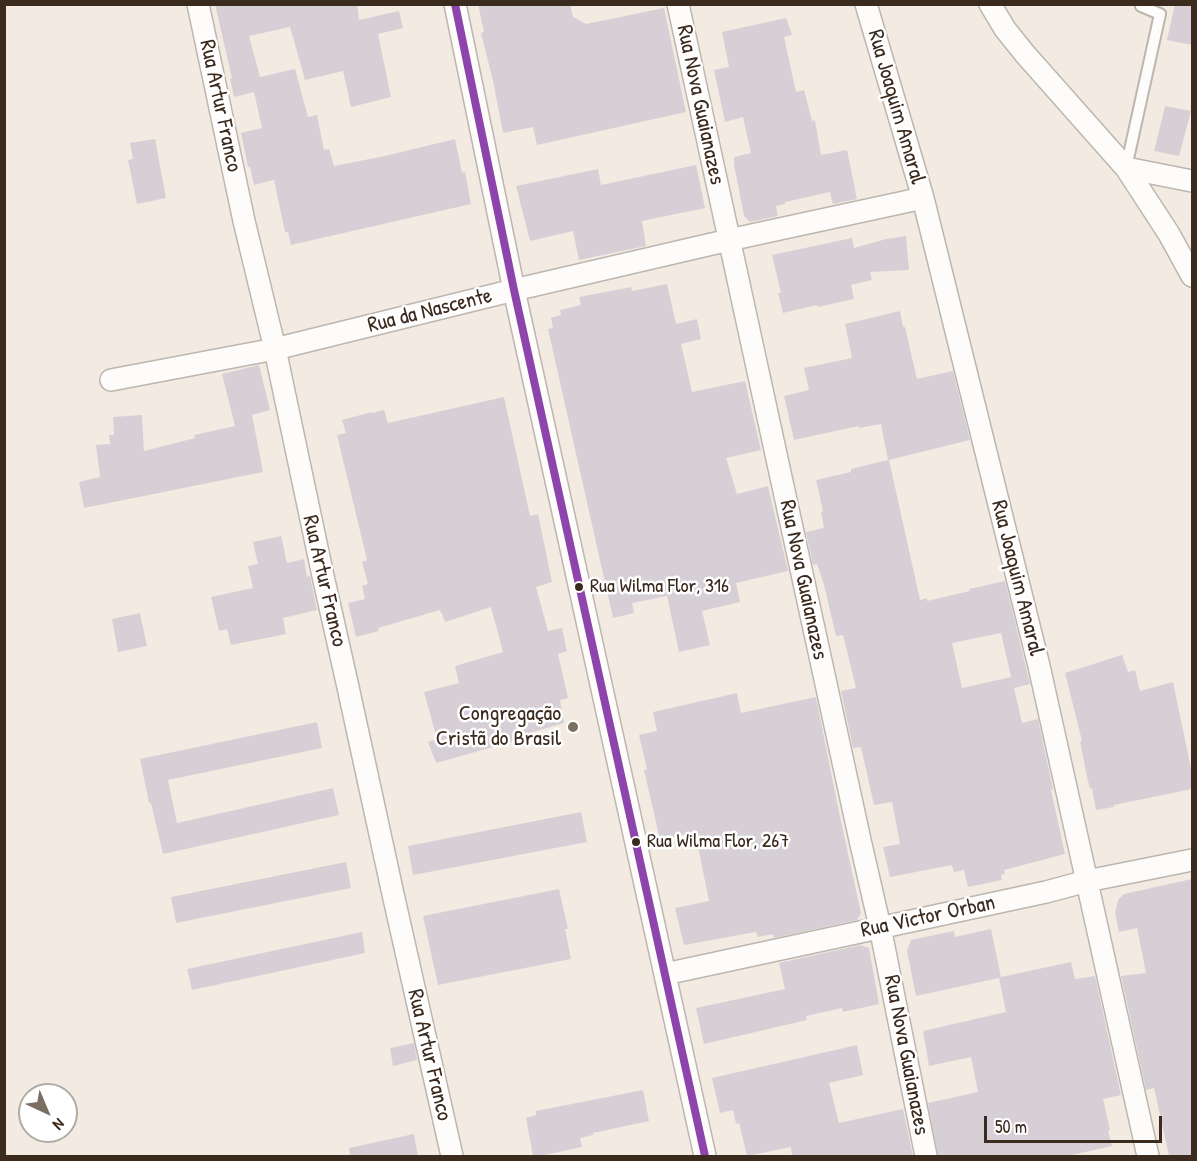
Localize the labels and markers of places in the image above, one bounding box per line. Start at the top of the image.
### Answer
place label: Rua Wilma Flor, 316 [590,575,729,599]
marker: Rua Wilma Flor, 316 [573,581,585,593]
place label: Congregação Cristã do Brasil [436,701,561,752]
marker: Congregação Cristã do Brasil [566,720,580,734]
place label: Rua Wilma Flor, 267 [647,830,789,854]
marker: Rua Wilma Flor, 267 [630,836,642,848]

